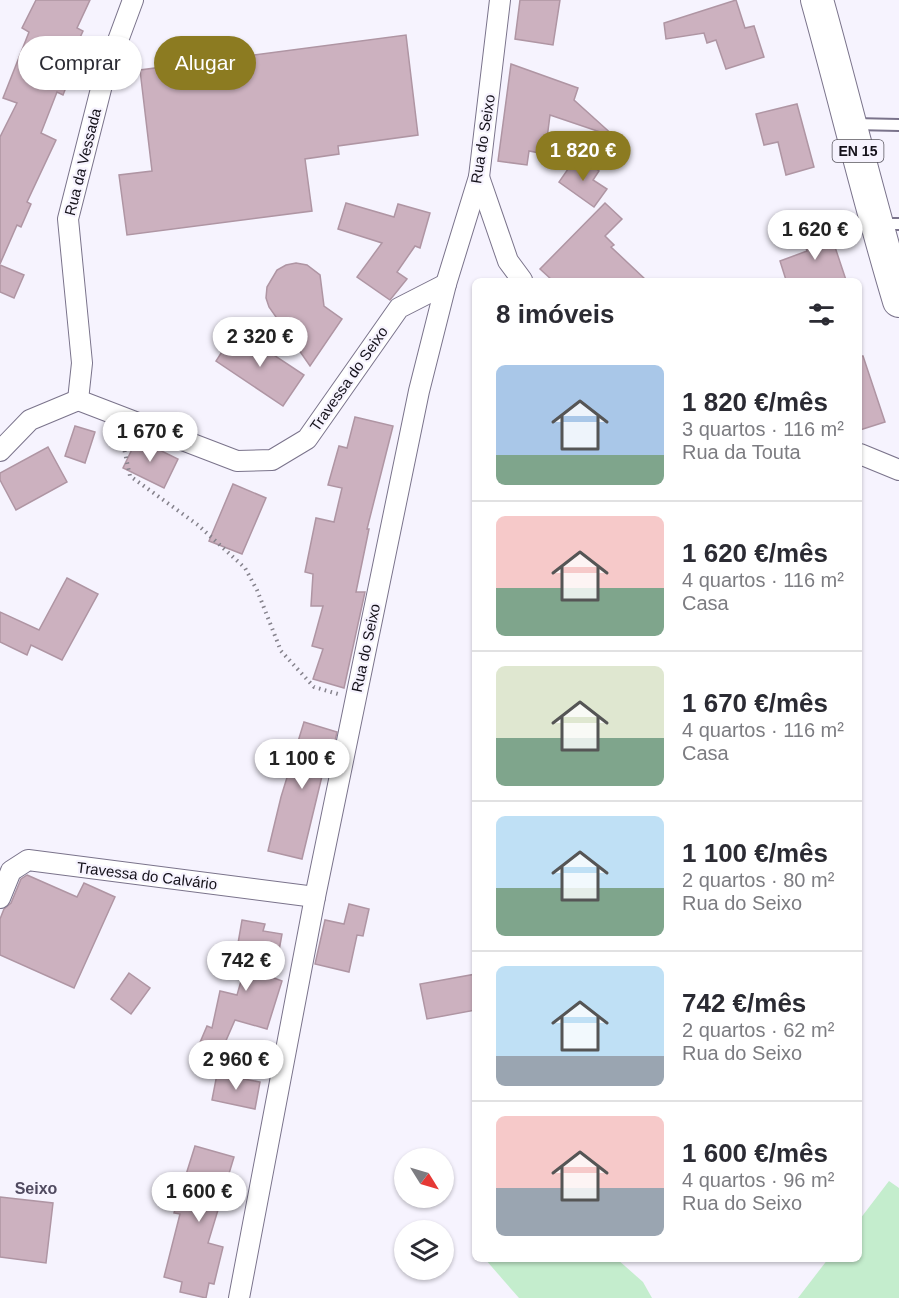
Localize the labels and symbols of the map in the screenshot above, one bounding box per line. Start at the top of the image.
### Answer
street label: Rua do Seixo [467,93,498,185]
street label: Rua da Vessada [61,106,104,217]
pin: 1 820 € [528,131,638,182]
road number: EN 15 [832,140,884,162]
pin: 1 620 € [760,210,870,261]
pin: 2 320 € [205,317,315,368]
street label: Travessa do Seixo [306,323,391,434]
pin: 1 670 € [95,412,205,463]
street label: Rua do Seixo [348,602,383,694]
pin: 1 100 € [247,739,357,790]
street label: Travessa do Calvário [76,858,218,893]
pin: 742 € [204,941,288,992]
pin: 2 960 € [181,1040,291,1091]
north arrow [394,1148,454,1208]
pin: 1 600 € [144,1172,254,1223]
district label: Seixo [15,1180,58,1197]

